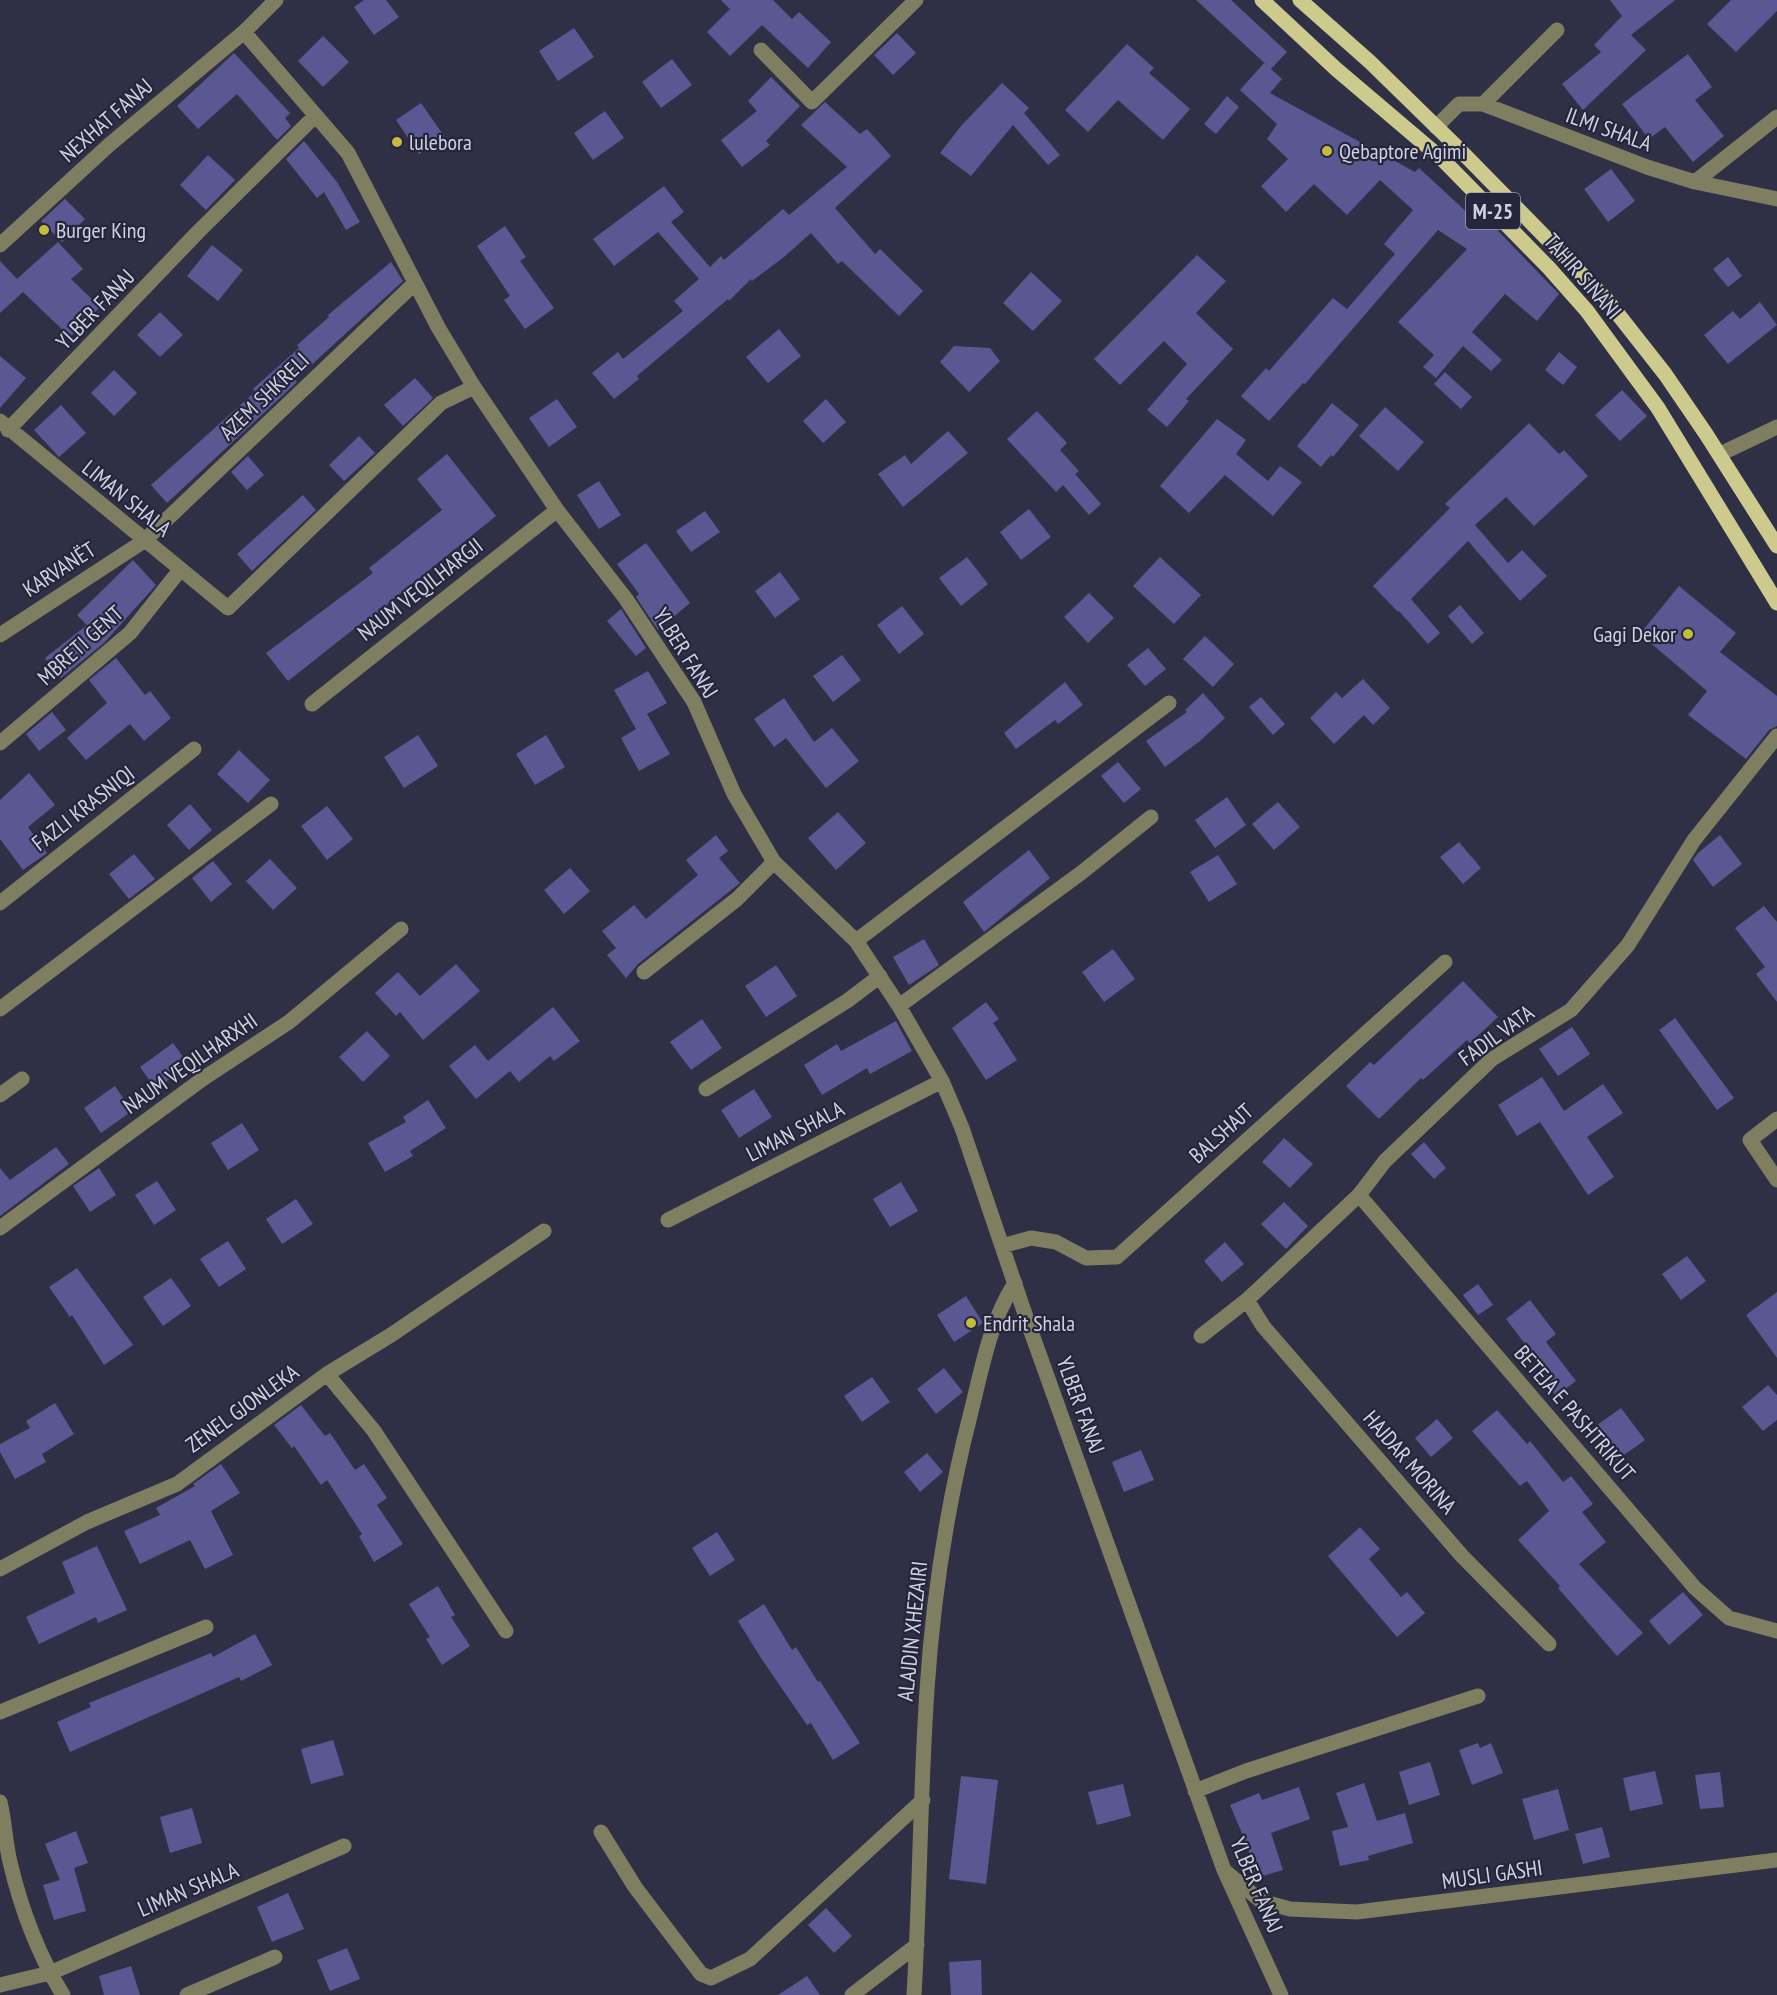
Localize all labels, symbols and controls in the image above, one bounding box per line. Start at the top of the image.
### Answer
street label: NEXHAT FANAJ [54,72,158,168]
street label: ILMI SHALA [1562,101,1656,158]
place label: lulebora [409,128,472,156]
marker: lulebora [390,135,404,149]
place label: Qebaptore Agimi [1339,137,1466,165]
marker: Qebaptore Agimi [1320,144,1334,158]
road number: M-25 [1466,193,1520,229]
place label: Burger King [56,216,146,244]
marker: Burger King [37,223,51,237]
street label: TAHIR SINANI [1538,227,1628,325]
street label: YLBER FANAJ [50,263,140,355]
street label: AZEM SHKRELI [213,346,315,446]
street label: LIMAN SHALA [77,454,178,543]
street label: NAUM VEQILHARGJI [352,531,488,647]
street label: KARVANËT [17,535,101,603]
street label: MBRETI GENT [31,599,129,691]
street label: YLBER FANAJ [647,603,725,703]
place label: Gagi Dekor [1593,620,1676,648]
marker: Gagi Dekor [1681,627,1695,641]
street label: FAZLI KRASNIQI [26,759,140,857]
street label: FADIL VATA [1453,998,1540,1072]
street label: NAUM VEQILHARXHI [117,1006,263,1120]
street label: LIMAN SHALA [741,1094,849,1168]
street label: BALSHAJT [1183,1097,1259,1169]
place label: Endrit Shala [983,1309,1075,1337]
marker: Endrit Shala [964,1316,978,1330]
street label: BETEJA E PASHTRIKUT [1508,1339,1642,1487]
street label: YLBER FANAJ [1051,1353,1111,1457]
street label: ZENEL GJONLEKA [180,1357,304,1458]
street label: HAJDAR MORINA [1357,1404,1463,1520]
street label: ALAJDIN XHEZAIRI [891,1560,933,1702]
street label: YLBER FANAJ [1224,1833,1290,1937]
street label: MUSLI GASHI [1440,1853,1544,1895]
street label: LIMAN SHALA [134,1855,243,1923]

